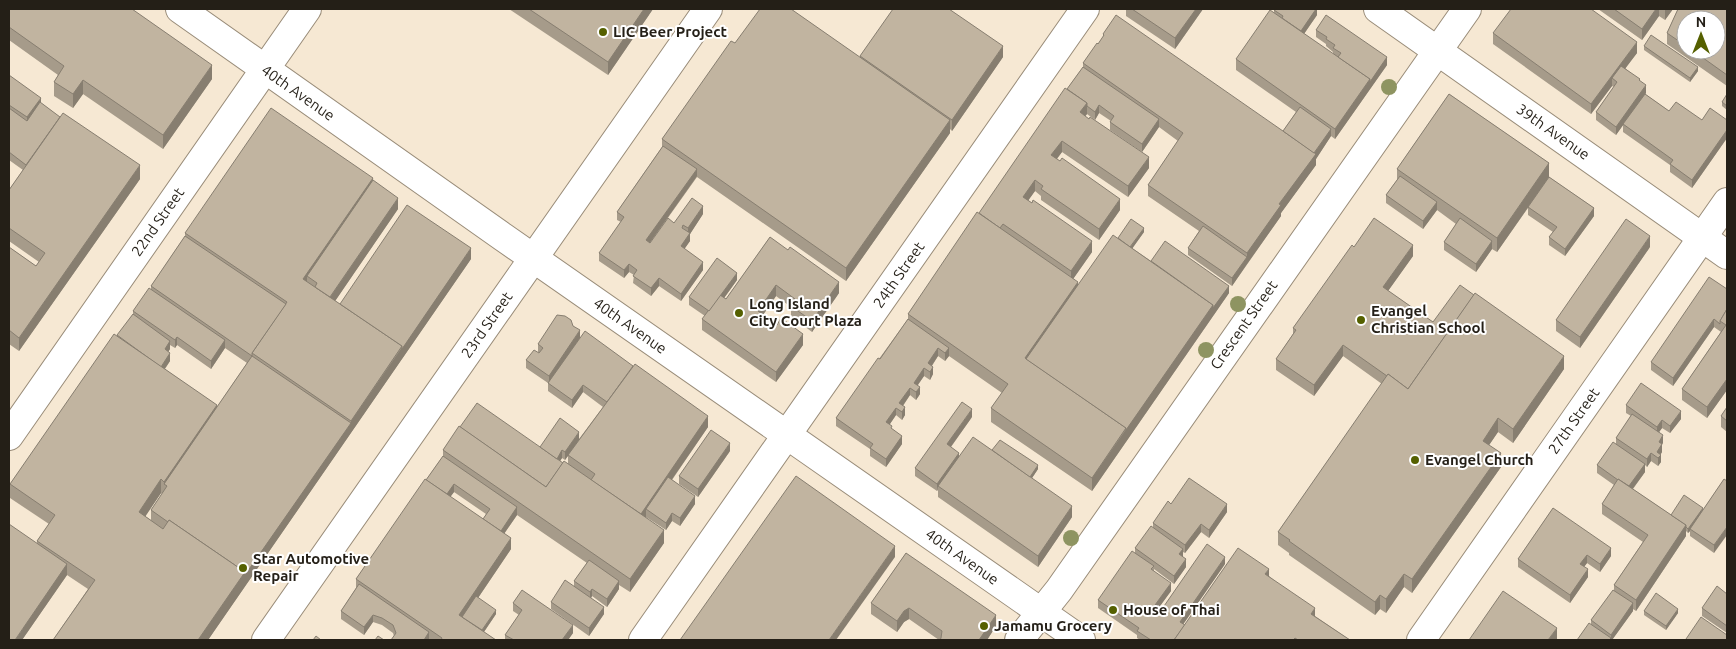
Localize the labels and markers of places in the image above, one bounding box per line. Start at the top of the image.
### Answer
place label: LIC Beer Project [613,23,728,40]
marker: LIC Beer Project [597,26,609,38]
place label: Long Island City Court Plaza [749,295,862,329]
place label: Evangel Christian School [1371,302,1486,336]
marker: Long Island City Court Plaza [733,307,745,319]
marker: Evangel Christian School [1355,314,1367,326]
place label: Evangel Church [1425,451,1534,468]
marker: Evangel Church [1409,454,1421,466]
place label: Star Automotive Repair [253,550,369,584]
marker: Star Automotive Repair [237,562,249,574]
place label: House of Thai [1123,601,1220,618]
marker: House of Thai [1107,604,1119,616]
place label: Jamamu Grocery [994,617,1112,634]
marker: Jamamu Grocery [978,620,990,632]

